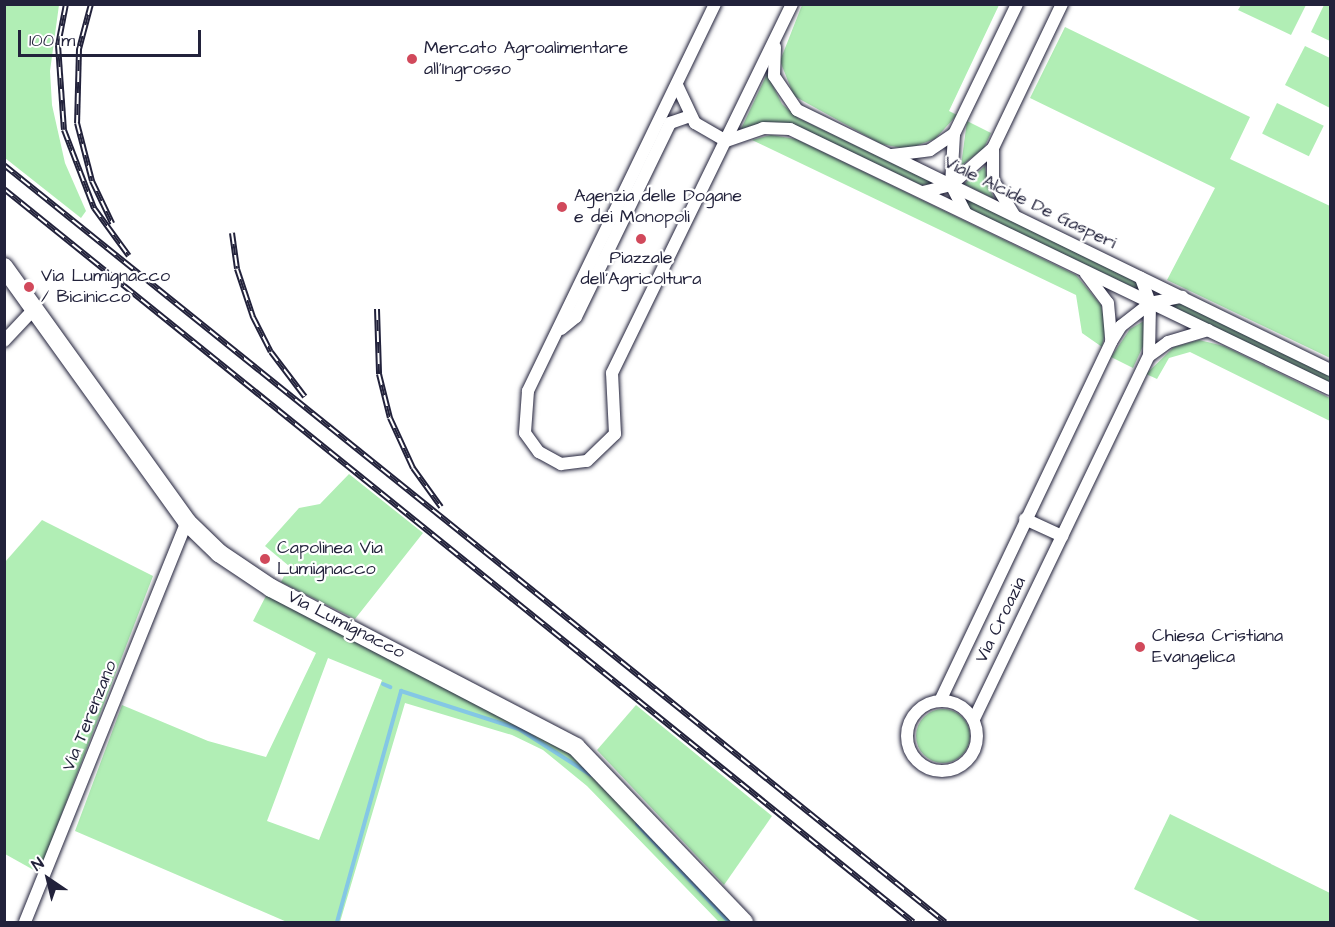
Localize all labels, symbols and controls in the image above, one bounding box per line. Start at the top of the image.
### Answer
scale bar [21,18,204,56]
text: 100 m [29,28,75,53]
place label: Mercato Agroalimentare all’Ingrosso [424,38,628,80]
marker: Mercato Agroalimentare all’Ingrosso [405,52,419,66]
street label: Viale Alcide De Gasperi [940,152,1120,254]
place label: Agenzia delle Dogane e dei Monopoli [574,186,742,228]
marker: Agenzia delle Dogane e dei Monopoli [555,200,569,214]
marker: Piazzale dell'Agricoltura [634,232,648,246]
place label: Piazzale dell'Agricoltura [581,248,701,290]
place label: Via Lumignacco / Bicinicco [41,266,170,308]
marker: Via Lumignacco / Bicinicco [22,280,36,294]
place label: Capolinea Via Lumignacco [277,538,383,580]
marker: Capolinea Via Lumignacco [258,552,272,566]
street label: Via Croazia [971,573,1031,667]
street label: Via Lumignacco [284,586,408,664]
place label: Chiesa Cristiana Evangelica [1152,626,1283,668]
marker: Chiesa Cristiana Evangelica [1133,640,1147,654]
street label: Via Terenzano [58,658,122,774]
north arrow [18,849,78,909]
text: N [27,852,48,876]

